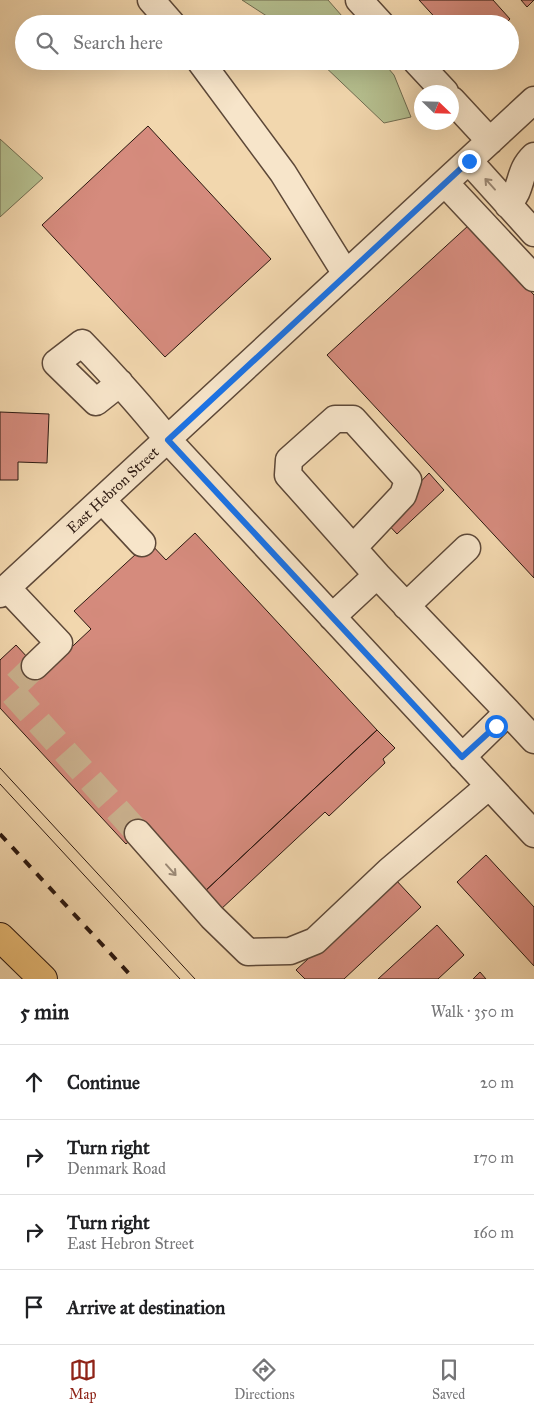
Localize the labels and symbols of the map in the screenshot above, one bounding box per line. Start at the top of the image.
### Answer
north arrow [414,85,459,130]
route end [458,150,481,173]
one-way arrow [484,178,495,191]
street label: East Hebron Street [63,442,163,537]
route start [485,715,508,738]
one-way arrow [165,863,176,876]

